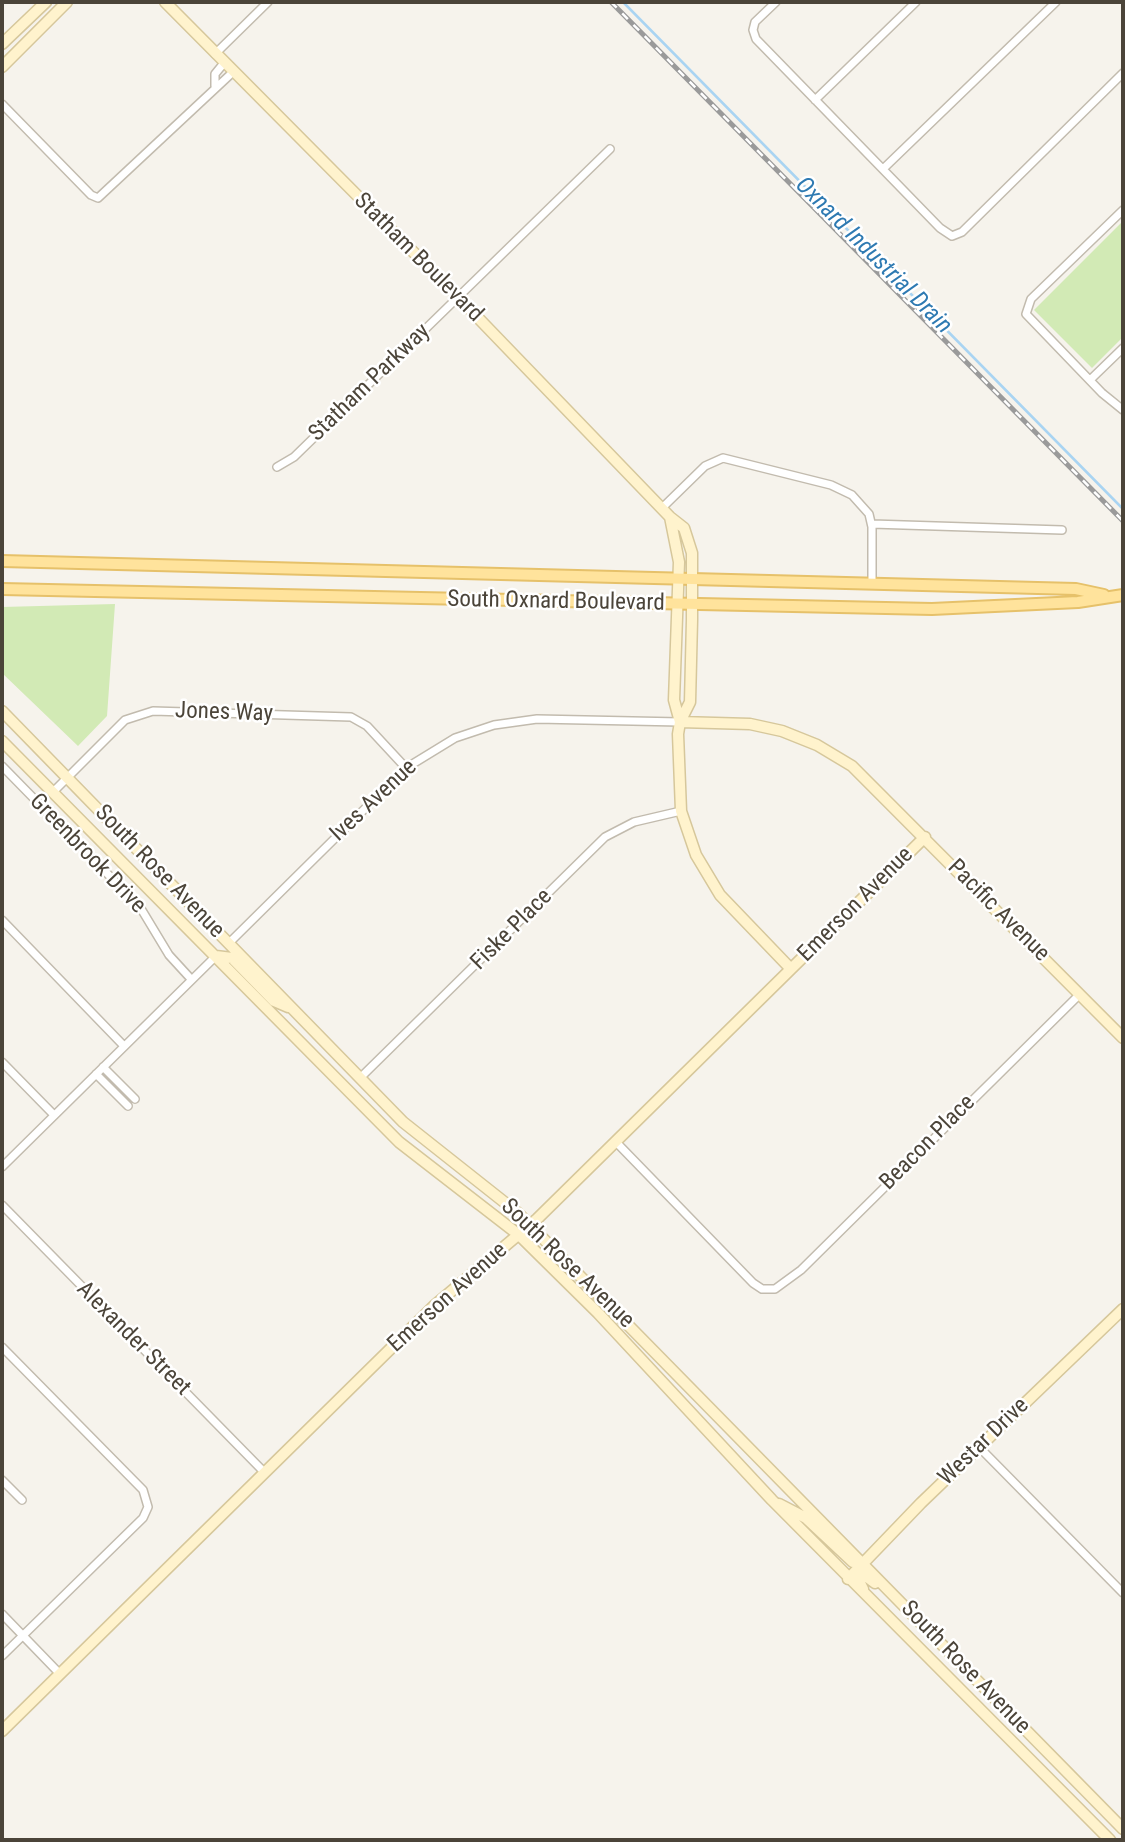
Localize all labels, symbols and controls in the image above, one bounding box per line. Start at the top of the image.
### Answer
water label: Oxnard Industrial Drain [789,172,957,340]
street label: Statham Boulevard [348,188,488,328]
street label: Statham Parkway [304,318,436,448]
street label: South Oxnard Boulevard [447,586,665,618]
street label: Jones Way [175,697,273,729]
street label: Ives Avenue [325,754,423,848]
street label: Greenbrook Drive [23,788,151,920]
street label: South Rose Avenue [89,800,229,944]
street label: Emerson Avenue [793,842,919,968]
street label: Pacific Avenue [941,854,1055,968]
street label: Fiske Place [466,884,558,976]
street label: Beacon Place [875,1090,981,1196]
street label: South Rose Avenue [495,1194,639,1334]
street label: Emerson Avenue [383,1237,513,1359]
street label: Alexander Street [70,1276,196,1402]
street label: Westar Drive [933,1392,1035,1492]
street label: South Rose Avenue [895,1596,1035,1740]

